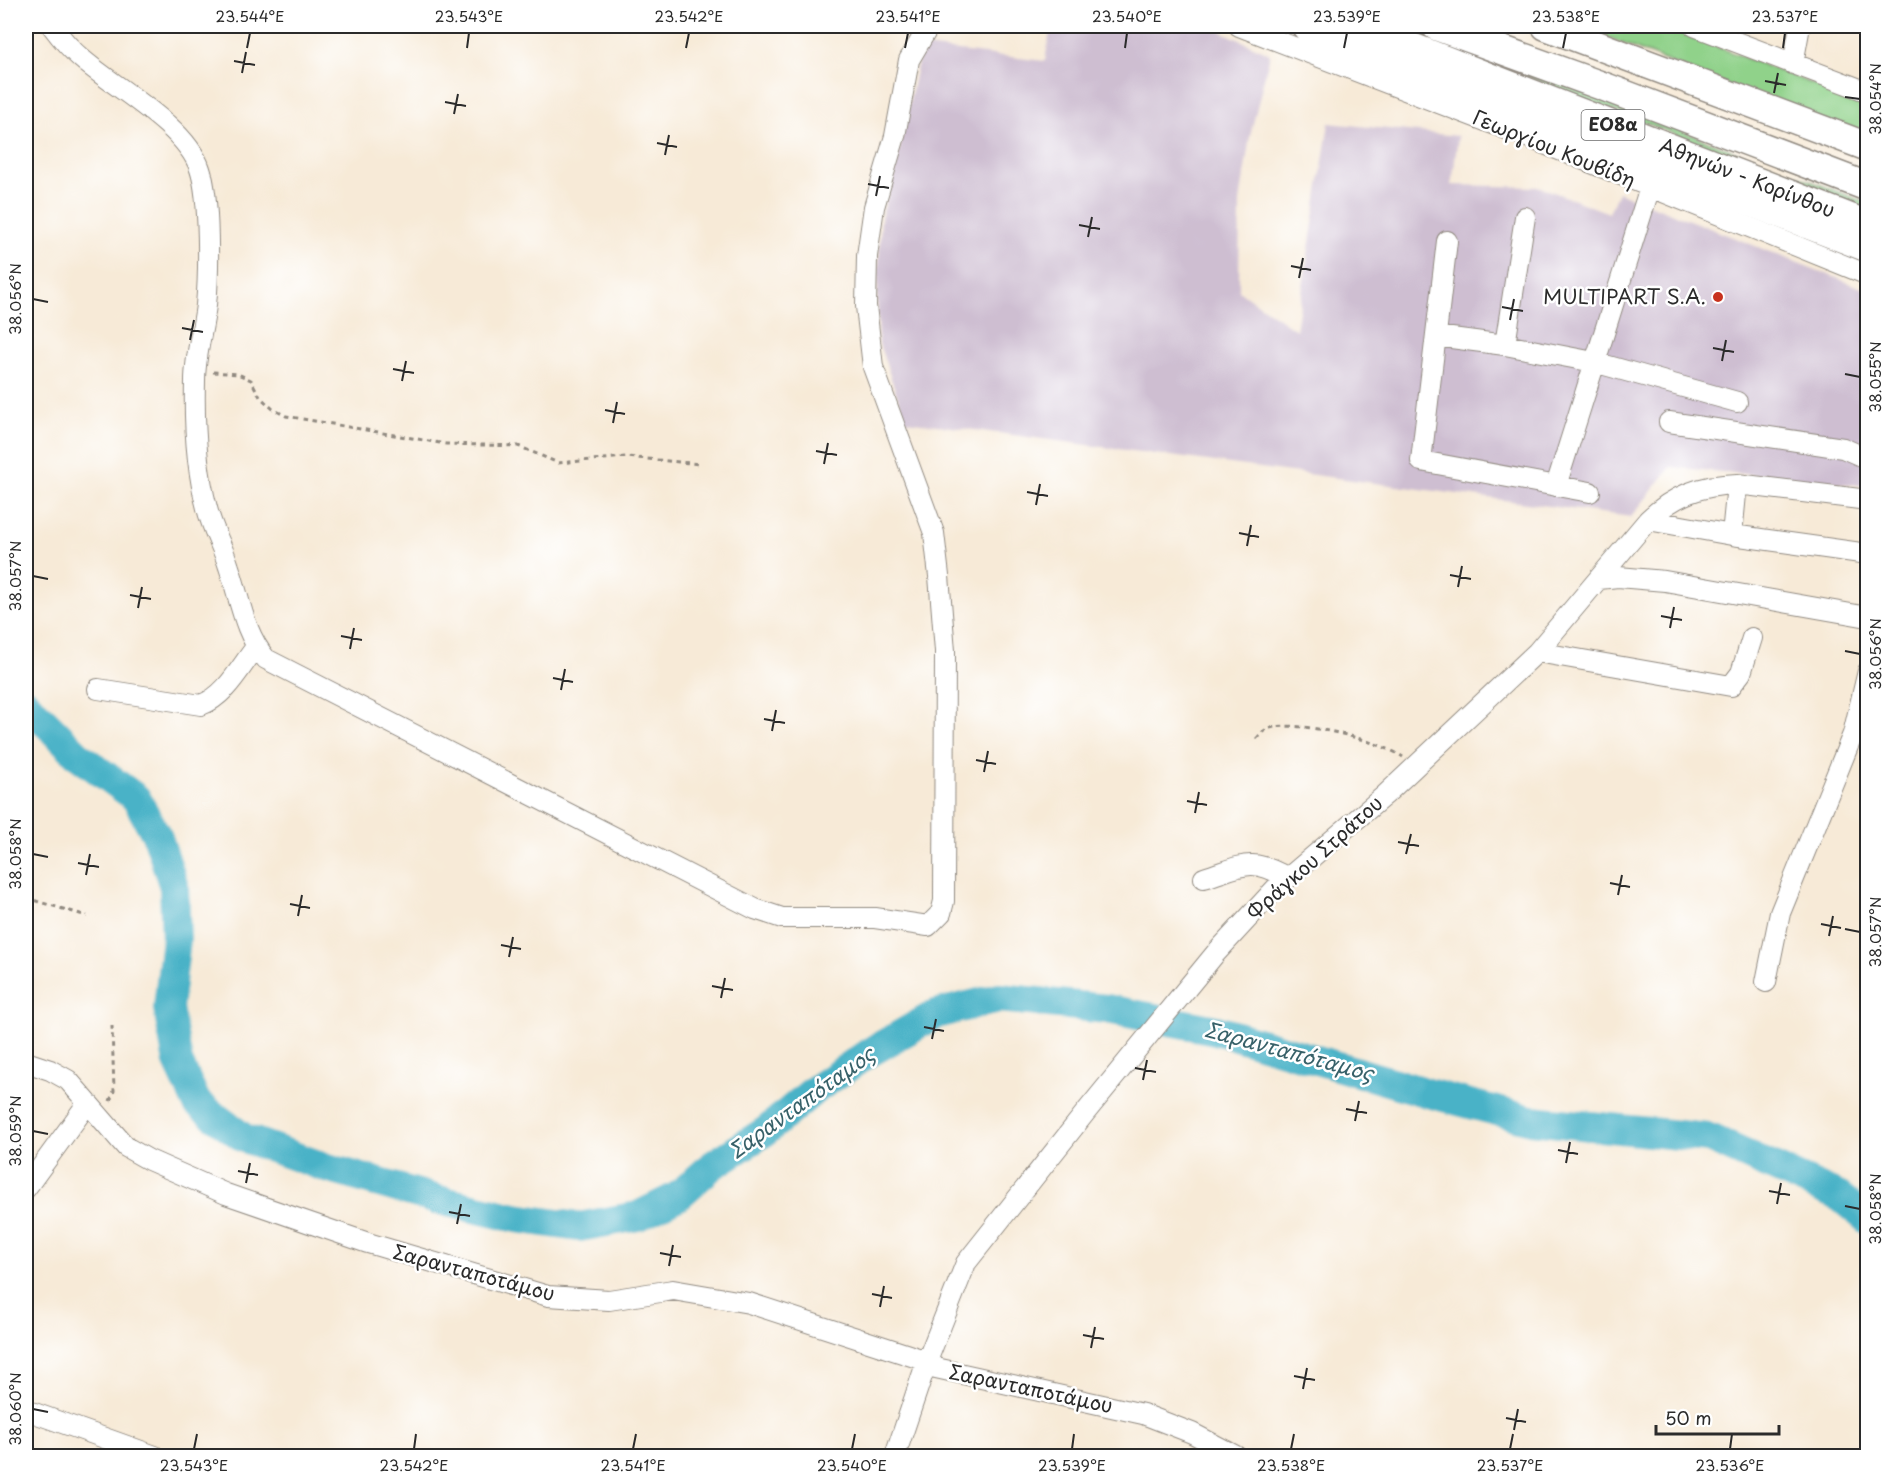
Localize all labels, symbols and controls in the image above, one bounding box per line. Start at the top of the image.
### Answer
text: 23.544°E [216,4,284,27]
text: 23.543°E [435,4,503,27]
text: 23.542°E [655,4,723,27]
text: 23.541°E [875,4,941,27]
text: 23.540°E [1092,4,1162,27]
text: 23.539°E [1313,4,1381,27]
text: 23.538°E [1532,4,1600,27]
text: 23.537°E [1752,4,1818,27]
text: 38.054°N [1863,63,1886,135]
street label: Γεωργίου Κουβίδη [1468,102,1640,194]
road number: ΕΟ8α [1582,110,1644,140]
street label: Αθηνών - Κορίνθου [1655,130,1840,224]
text: 38.056°N [3,263,26,335]
place label: MULTIPART S.A. [1543,281,1706,311]
marker: MULTIPART S.A. [1711,290,1725,304]
text: 38.055°N [1863,341,1886,413]
text: 38.057°N [3,541,26,611]
text: 38.056°N [1863,618,1886,690]
street label: Φράγκου Στράτου [1240,788,1389,927]
text: 38.058°N [3,818,26,890]
text: 38.057°N [1863,897,1886,967]
water label: Σαρανταπόταμος [1202,1012,1380,1089]
water label: Σαρανταπόταμος [721,1036,882,1165]
text: 38.059°N [3,1095,26,1167]
text: 38.058°N [1863,1173,1886,1245]
street label: Σαρανταποτάμου [390,1236,559,1308]
street label: Σαρανταποτάμου [947,1356,1116,1420]
text: 38.060°N [3,1372,26,1446]
scale bar [1656,1398,1779,1436]
text: 50 m [1665,1404,1712,1431]
text: 23.543°E [160,1453,228,1476]
text: 23.542°E [380,1453,448,1476]
text: 23.541°E [600,1453,666,1476]
text: 23.540°E [817,1453,887,1476]
text: 23.539°E [1038,1453,1106,1476]
text: 23.538°E [1257,1453,1325,1476]
text: 23.537°E [1477,1453,1543,1476]
text: 23.536°E [1696,1453,1764,1476]

